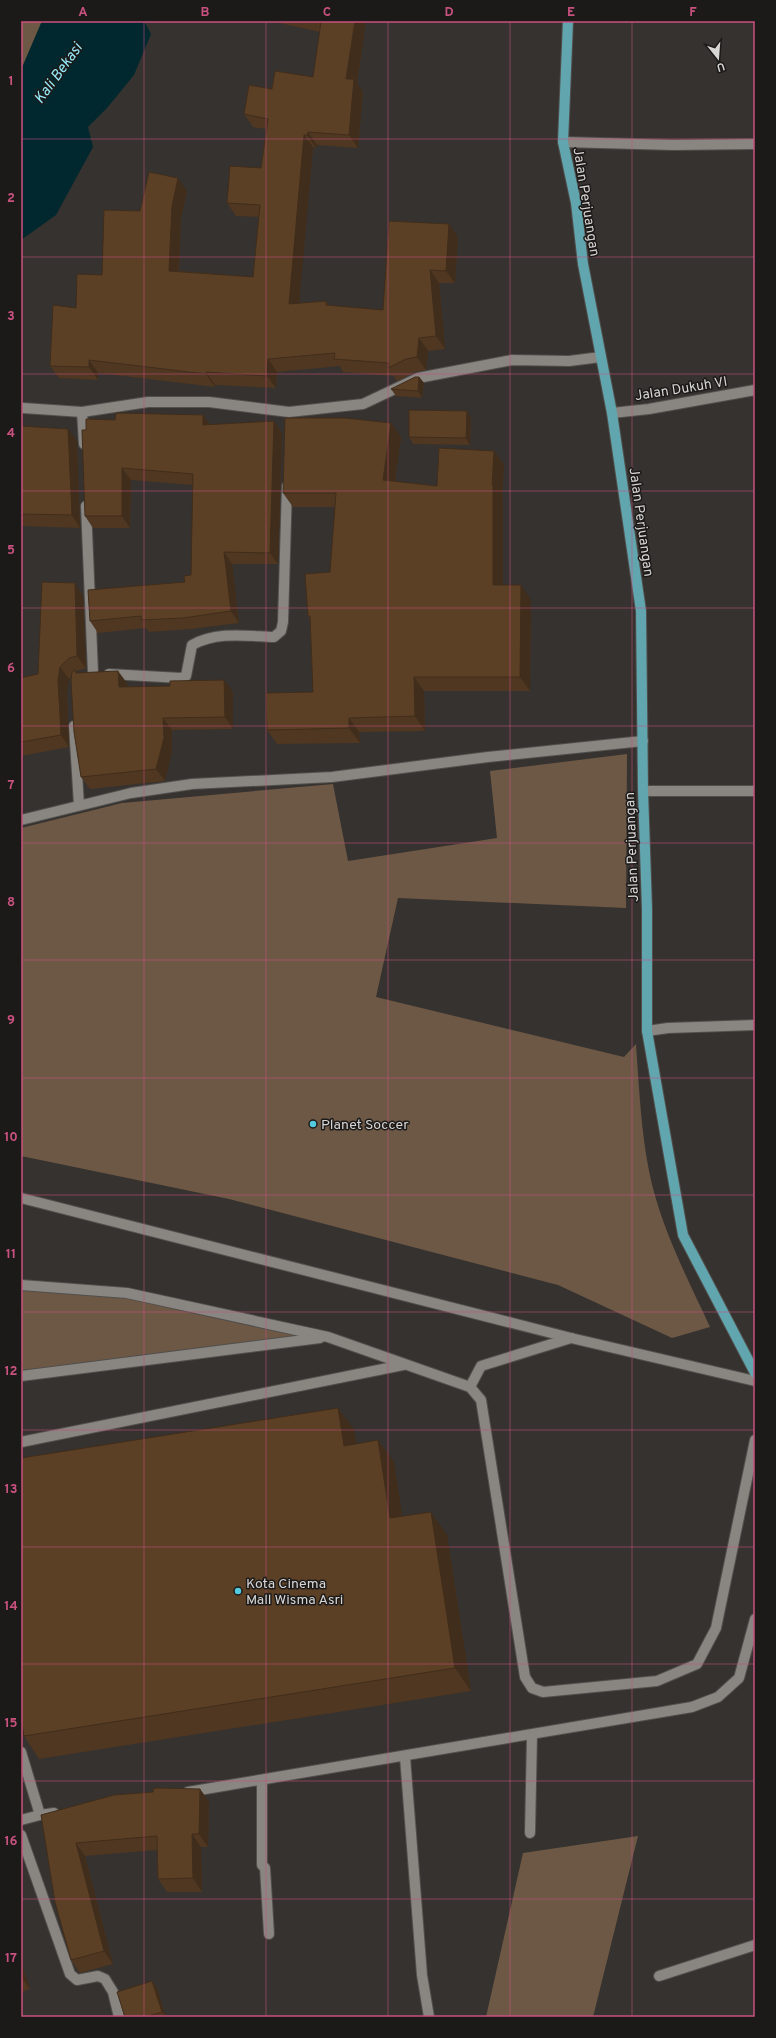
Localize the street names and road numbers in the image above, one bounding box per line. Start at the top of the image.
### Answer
street label: Jalan Perjuangan [569,147,603,258]
street label: Jalan Dukuh VI [634,374,729,405]
street label: Jalan Perjuangan [624,467,657,578]
street label: Jalan Perjuangan [622,792,643,902]

